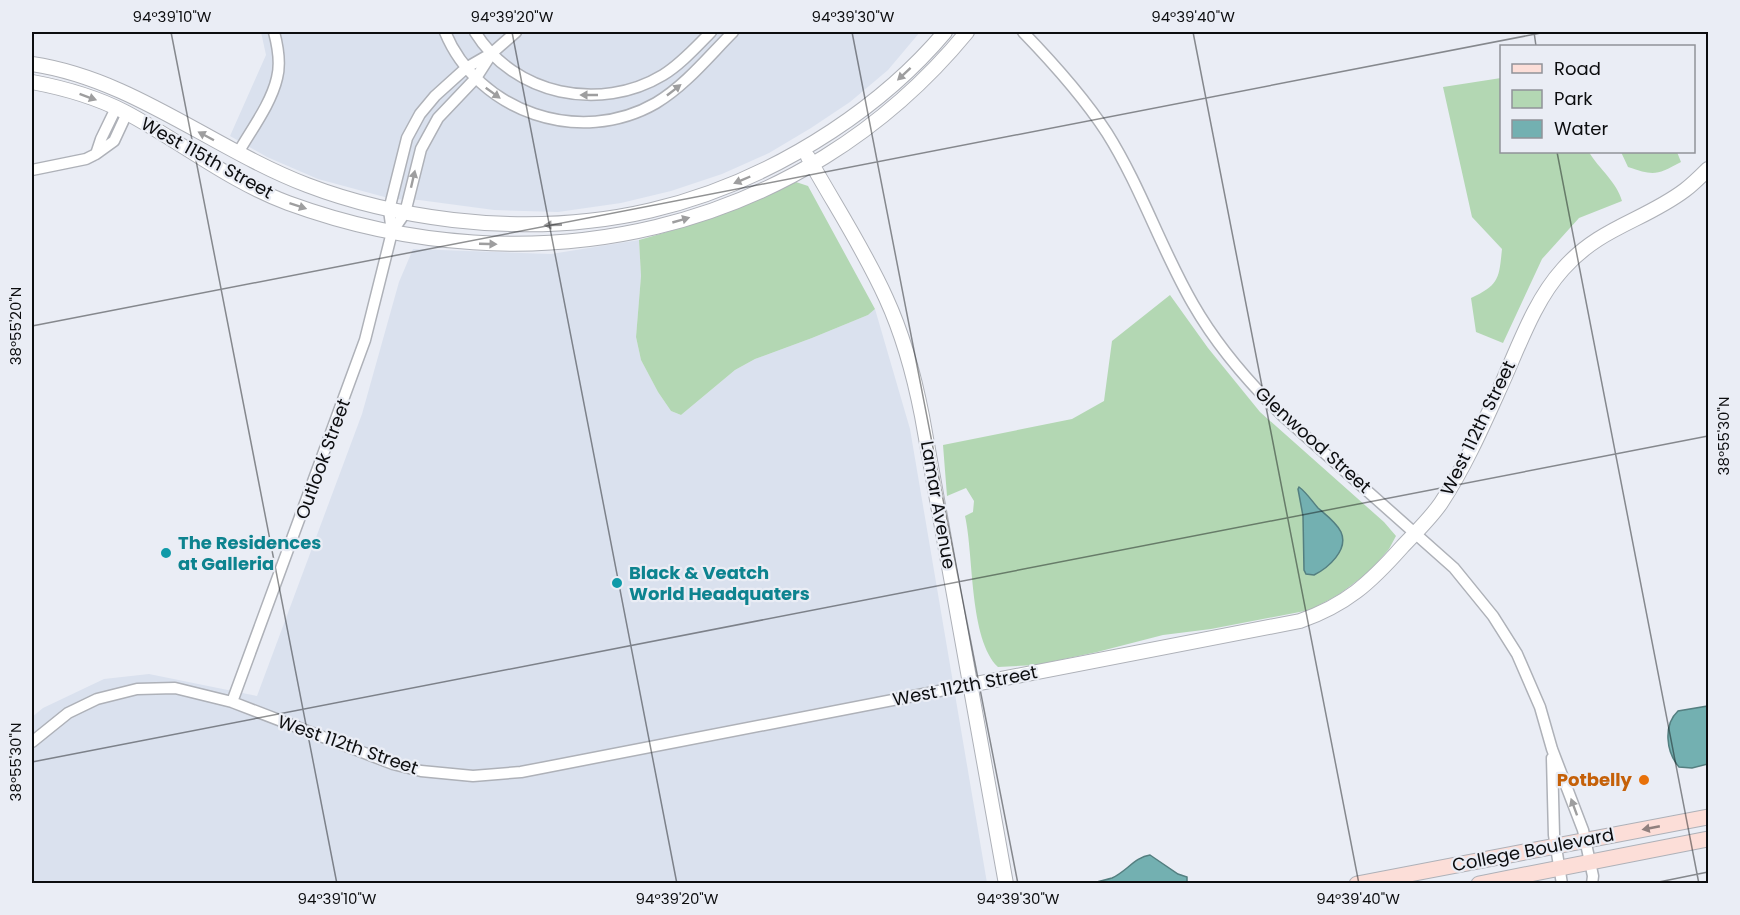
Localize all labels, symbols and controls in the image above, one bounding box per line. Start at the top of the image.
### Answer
text: 94°39'10"W [133,6,212,27]
text: 94°39'20"W [471,6,554,27]
text: 94°39'30"W [812,6,895,27]
text: 94°39'40"W [1151,6,1235,27]
legend [1500,45,1695,153]
text: Road [1554,56,1601,81]
one-way arrow [898,66,912,80]
one-way arrow [666,83,682,96]
text: Park [1554,86,1593,111]
one-way arrow [485,87,501,99]
one-way arrow [580,90,599,100]
one-way arrow [79,92,97,102]
street label: West 115th Street [137,111,278,204]
text: Water [1554,116,1608,141]
one-way arrow [198,131,215,141]
one-way arrow [409,169,418,188]
one-way arrow [733,176,751,185]
one-way arrow [289,201,307,211]
one-way arrow [672,215,690,224]
one-way arrow [544,220,563,229]
one-way arrow [479,239,498,249]
text: 38°55'20"N [5,287,26,365]
street label: West 112th Street [1434,356,1521,499]
street label: Glenwood Street [1250,381,1377,499]
street label: Outlook Street [289,395,356,523]
text: 38°55'30"N [1713,397,1734,475]
street label: Lamar Avenue [915,439,962,571]
place label: The Residences at Galleria [178,530,321,576]
marker: The Residences at Galleria [159,546,173,560]
place label: Black & Veatch World Headquaters [629,560,810,606]
marker: Black & Veatch World Headquaters [610,576,624,590]
street label: West 112th Street [890,659,1039,712]
street label: West 112th Street [275,709,422,780]
text: 38°55'30"N [5,723,26,801]
place label: Potbelly [1557,767,1633,792]
marker: Potbelly [1637,773,1651,787]
one-way arrow [1569,798,1578,816]
street label: College Boulevard [1450,822,1616,877]
one-way arrow [1641,824,1660,833]
text: 94°39'10"W [298,888,377,909]
text: 94°39'20"W [636,888,719,909]
text: 94°39'30"W [977,888,1060,909]
text: 94°39'40"W [1316,888,1400,909]

